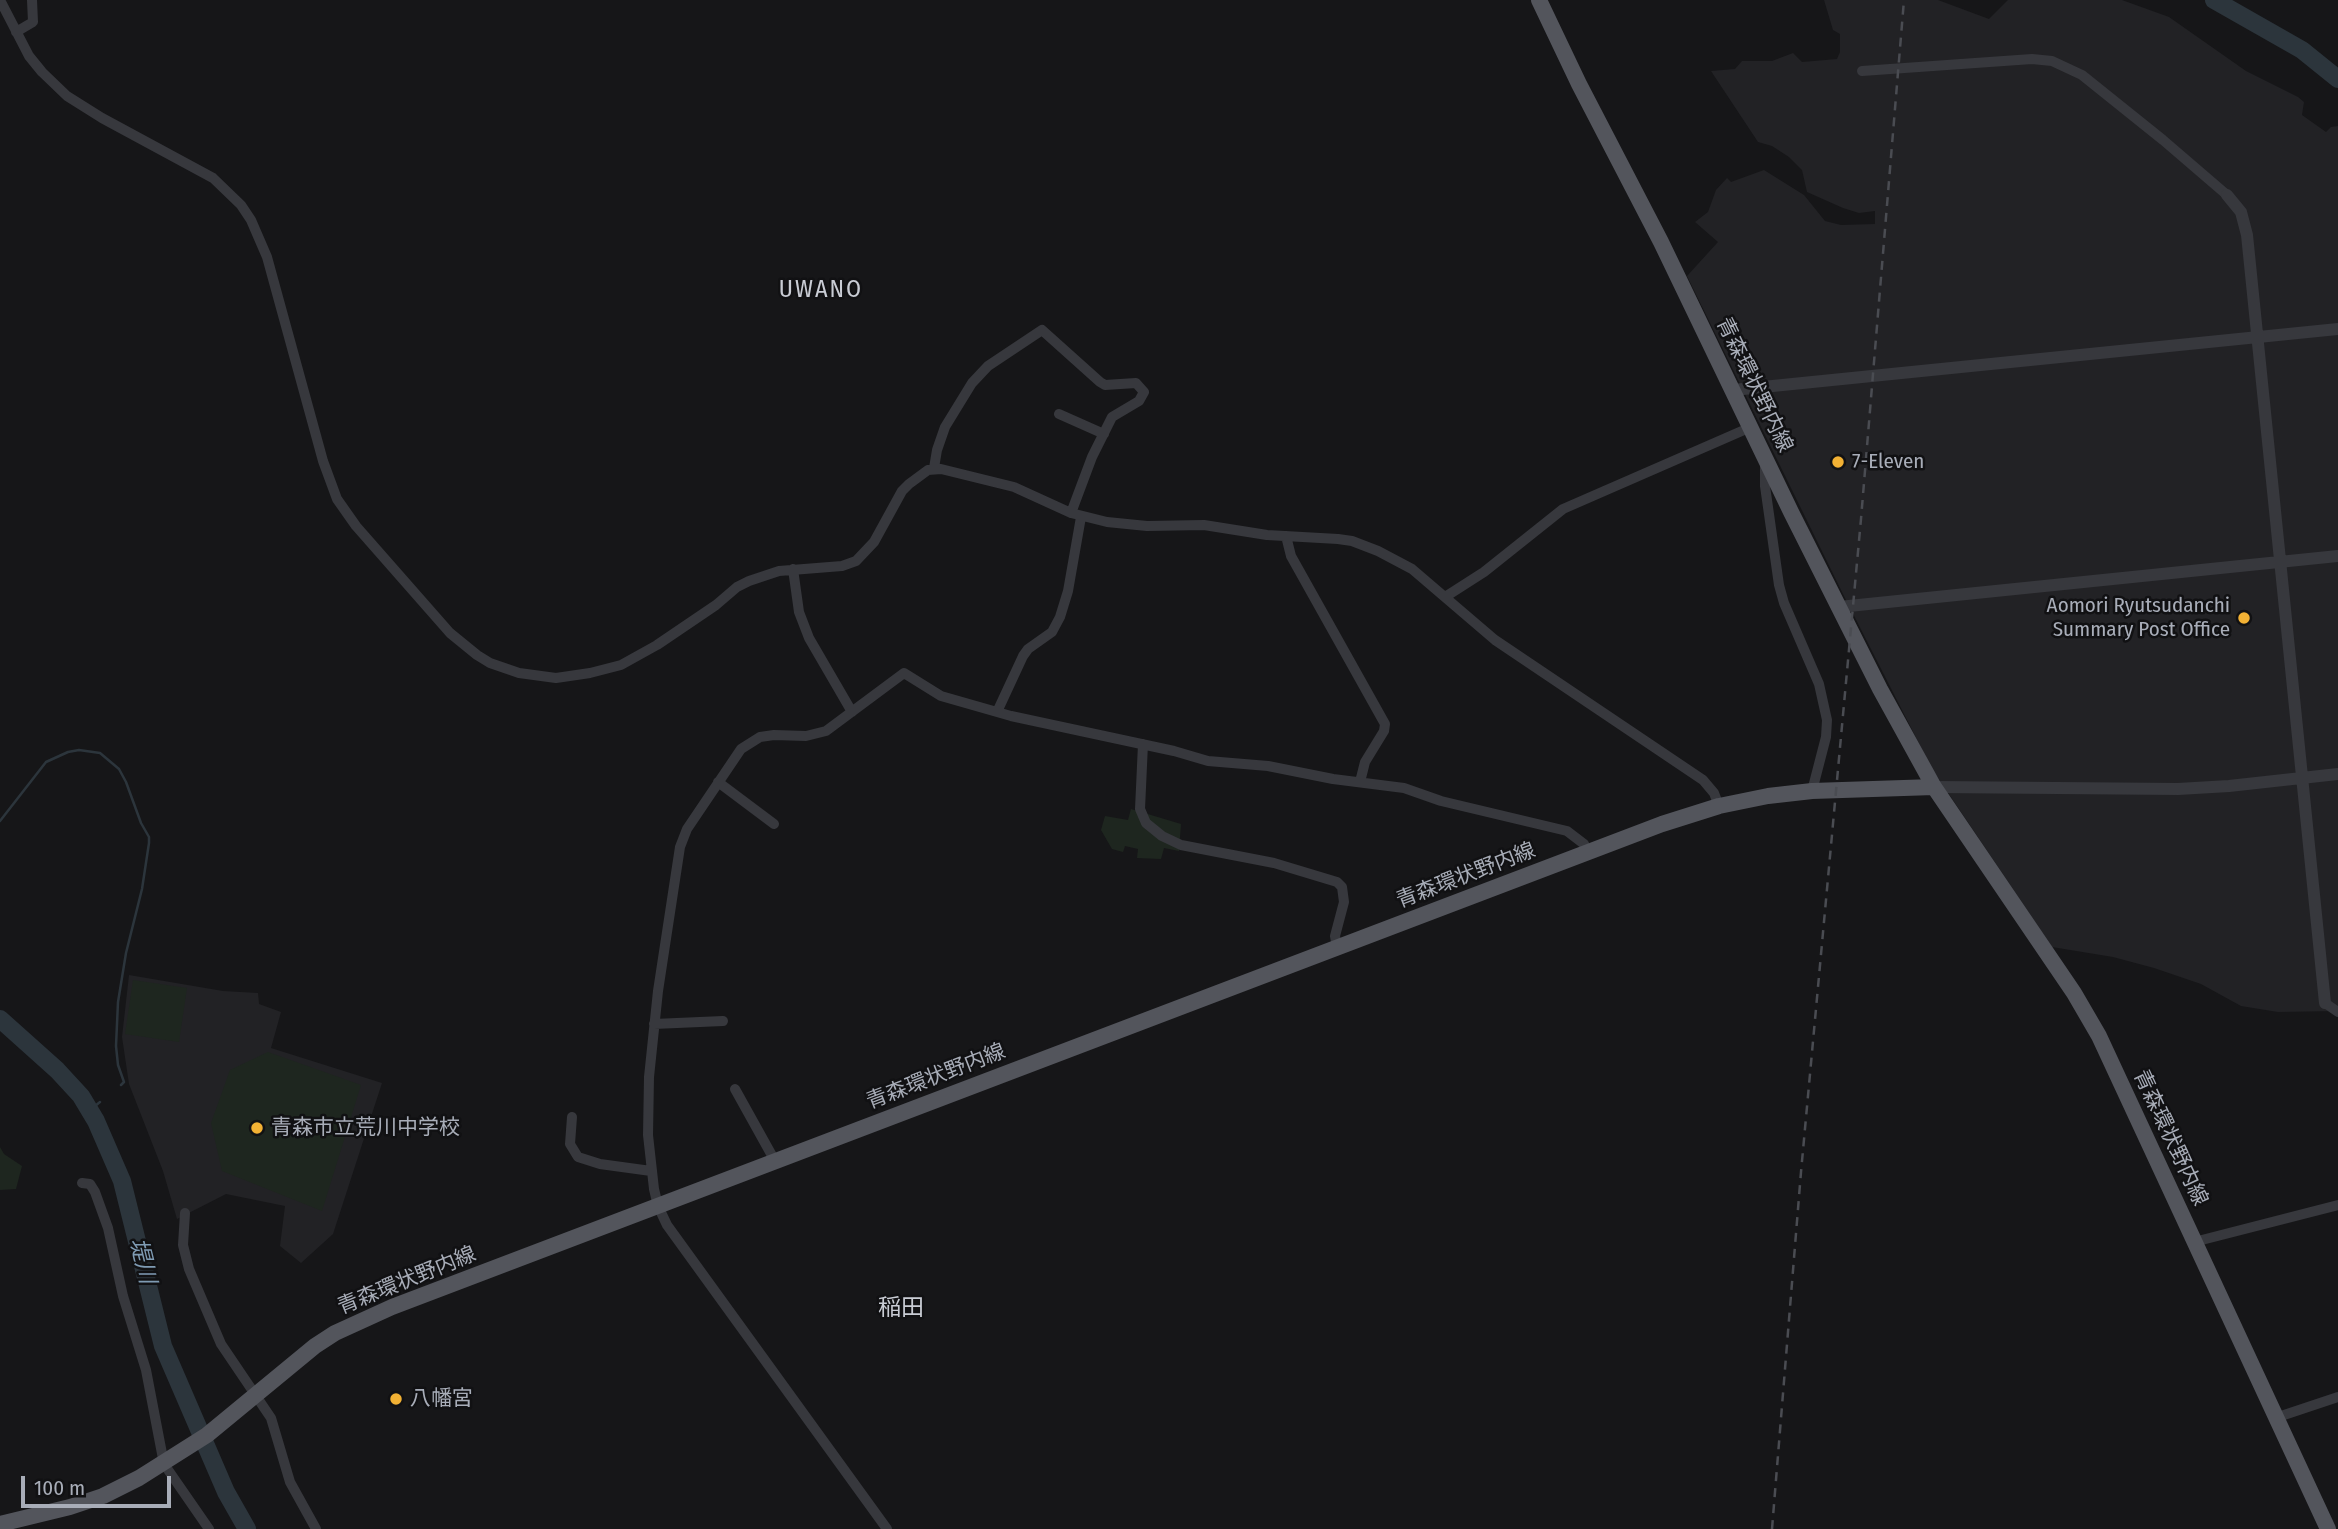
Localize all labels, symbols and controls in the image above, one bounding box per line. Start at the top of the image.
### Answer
district label: UWANO [779,276,863,304]
street label: 青森環状野内線 [1710,313,1798,457]
place label: 7-Eleven [1852,449,1924,475]
marker: 7-Eleven [1830,454,1846,470]
place label: Aomori Ryutsudanchi Summary Post Office [2047,593,2230,643]
marker: Aomori Ryutsudanchi Summary Post Office [2236,610,2252,626]
street label: 青森環状野内線 [1393,838,1539,914]
street label: 青森環状野内線 [863,1039,1009,1115]
street label: 青森環状野内線 [2128,1066,2212,1210]
place label: 青森市立荒川中学校 [271,1115,460,1141]
marker: 青森市立荒川中学校 [249,1120,265,1136]
water label: 堤川 [123,1235,161,1287]
street label: 青森環状野内線 [334,1242,480,1320]
district label: 稲田 [878,1295,924,1323]
place label: 八幡宮 [410,1386,473,1412]
marker: 八幡宮 [388,1391,404,1407]
scale bar [24,1462,175,1506]
text: 100 m [34,1475,85,1501]

